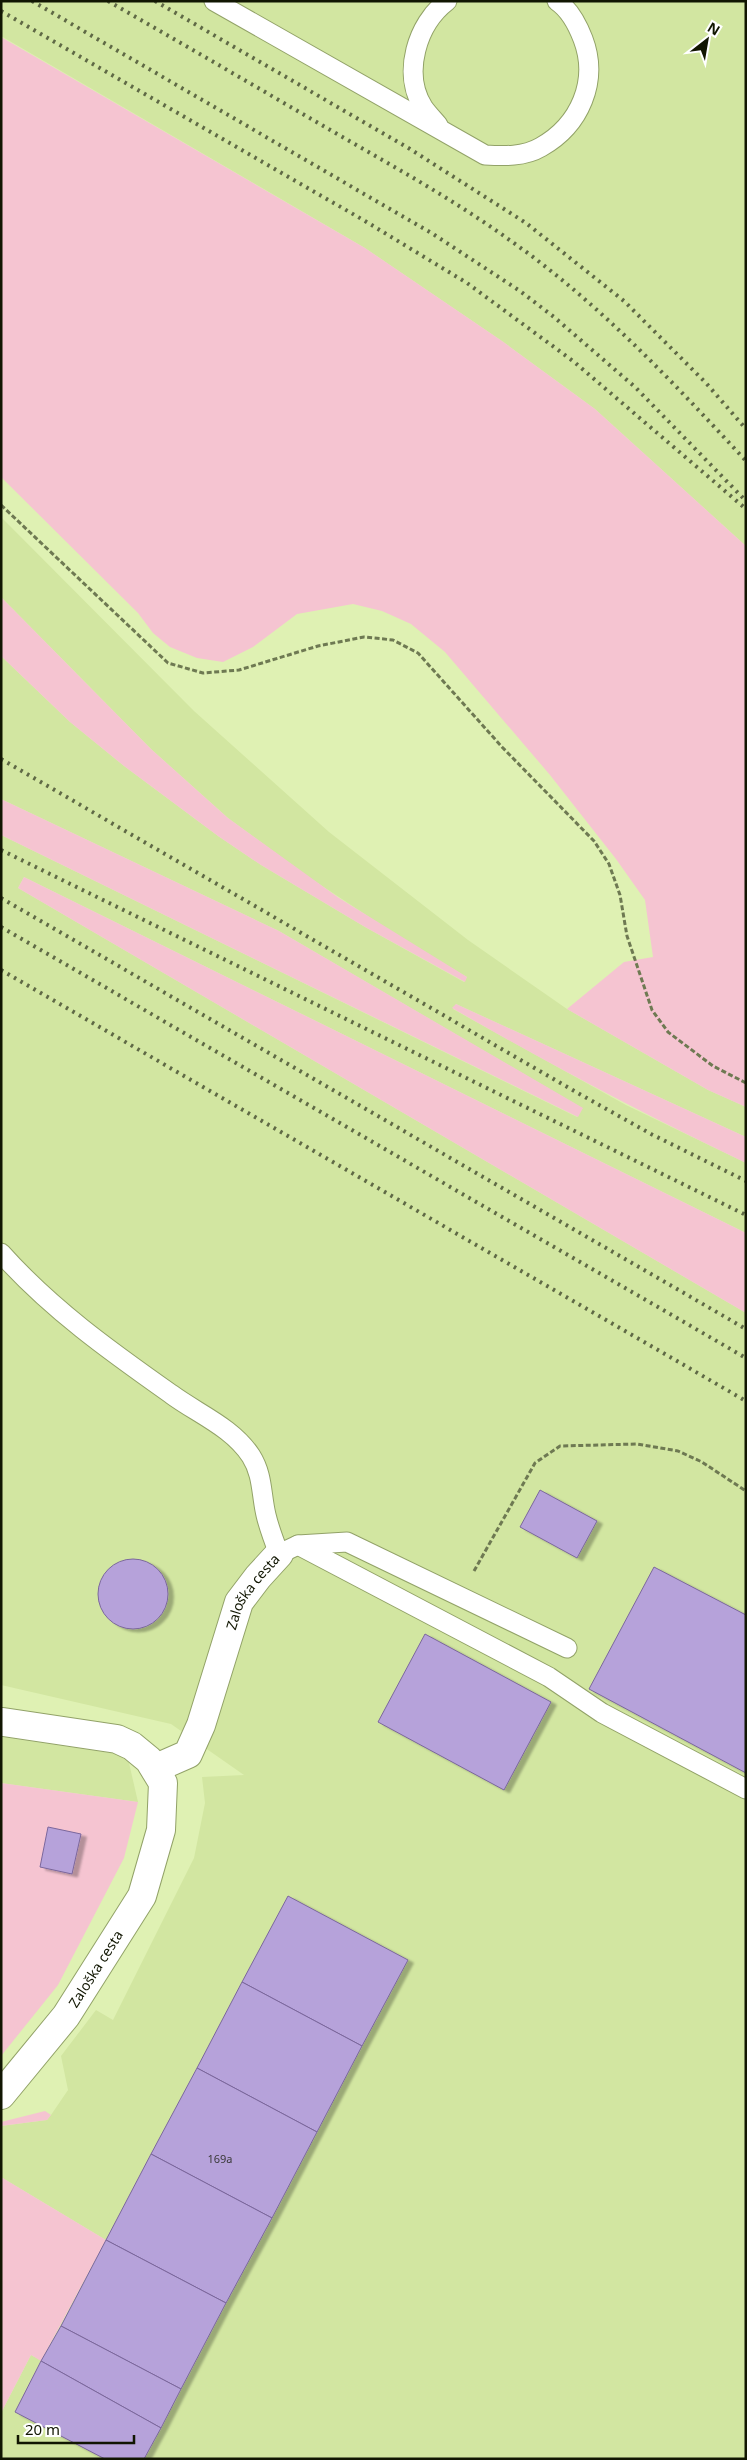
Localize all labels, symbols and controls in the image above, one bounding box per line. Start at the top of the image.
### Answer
north arrow [682,15,732,65]
text: N [704,17,724,40]
street label: Zaloška cesta [221,1549,284,1632]
street label: Zaloška cesta [64,1926,127,2011]
house number: 169a [207,2151,233,2166]
scale bar [18,2412,134,2444]
text: 20 m [25,2419,60,2439]

